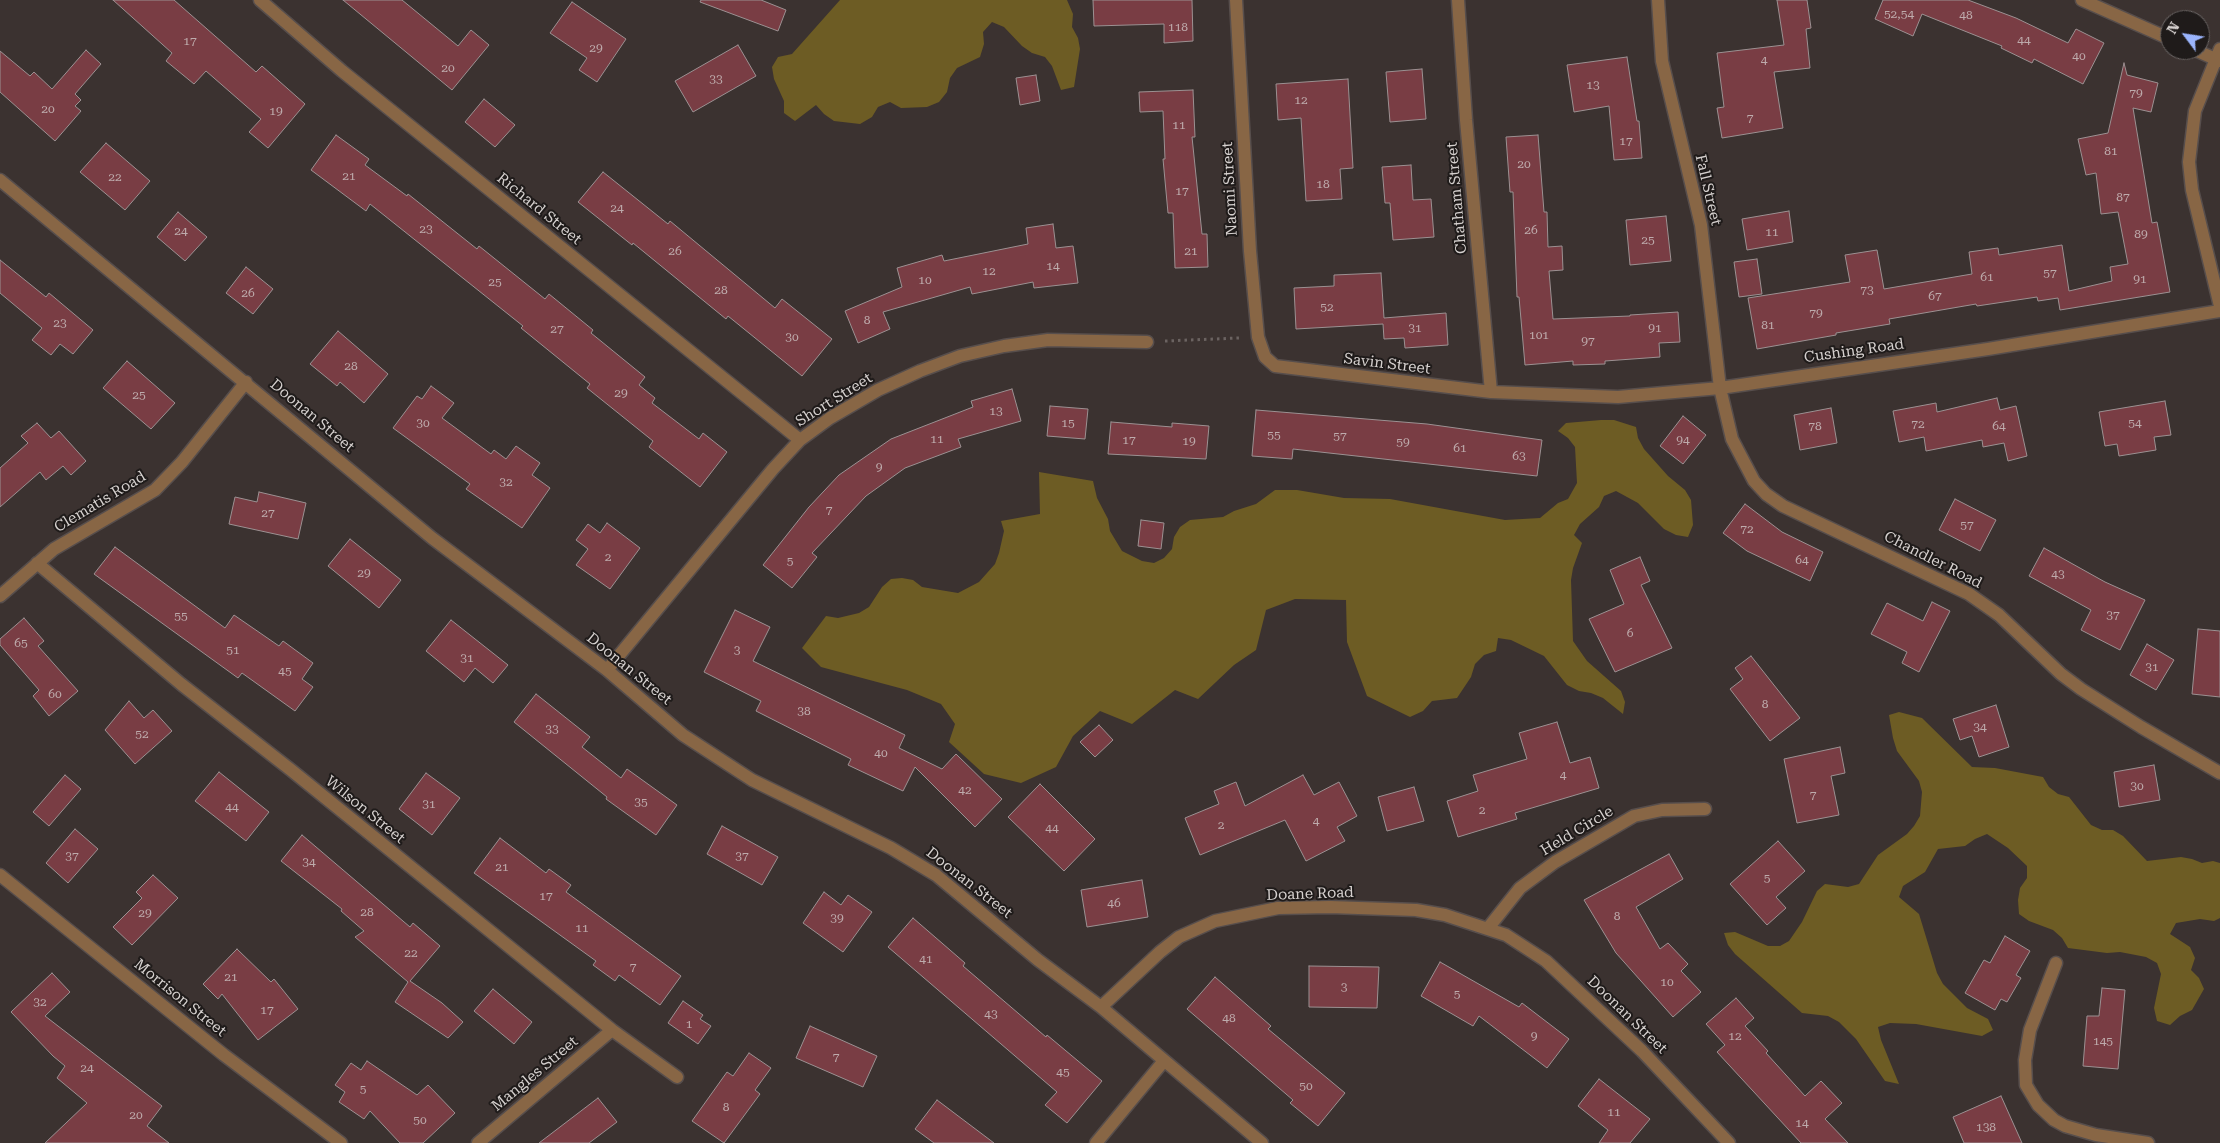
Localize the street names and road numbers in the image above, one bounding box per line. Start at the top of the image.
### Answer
street label: Naomi Street [1219,141,1241,237]
street label: Chatham Street [1443,141,1471,255]
street label: Fall Street [1691,153,1725,227]
street label: Richard Street [493,169,585,249]
street label: Cushing Road [1803,335,1905,367]
street label: Savin Street [1343,350,1431,378]
street label: Short Street [792,369,876,431]
street label: Doonan Street [266,376,358,456]
street label: Clematis Road [51,468,149,536]
street label: Chandler Road [1881,528,1985,592]
street label: Doonan Street [583,629,675,709]
street label: Wilson Street [322,772,408,848]
street label: Held Circle [1537,802,1617,860]
street label: Doonan Street [922,844,1016,922]
street label: Doane Road [1266,883,1354,905]
street label: Morrison Street [130,955,230,1041]
street label: Doonan Street [1583,972,1671,1058]
street label: Mangles Street [488,1033,582,1115]

